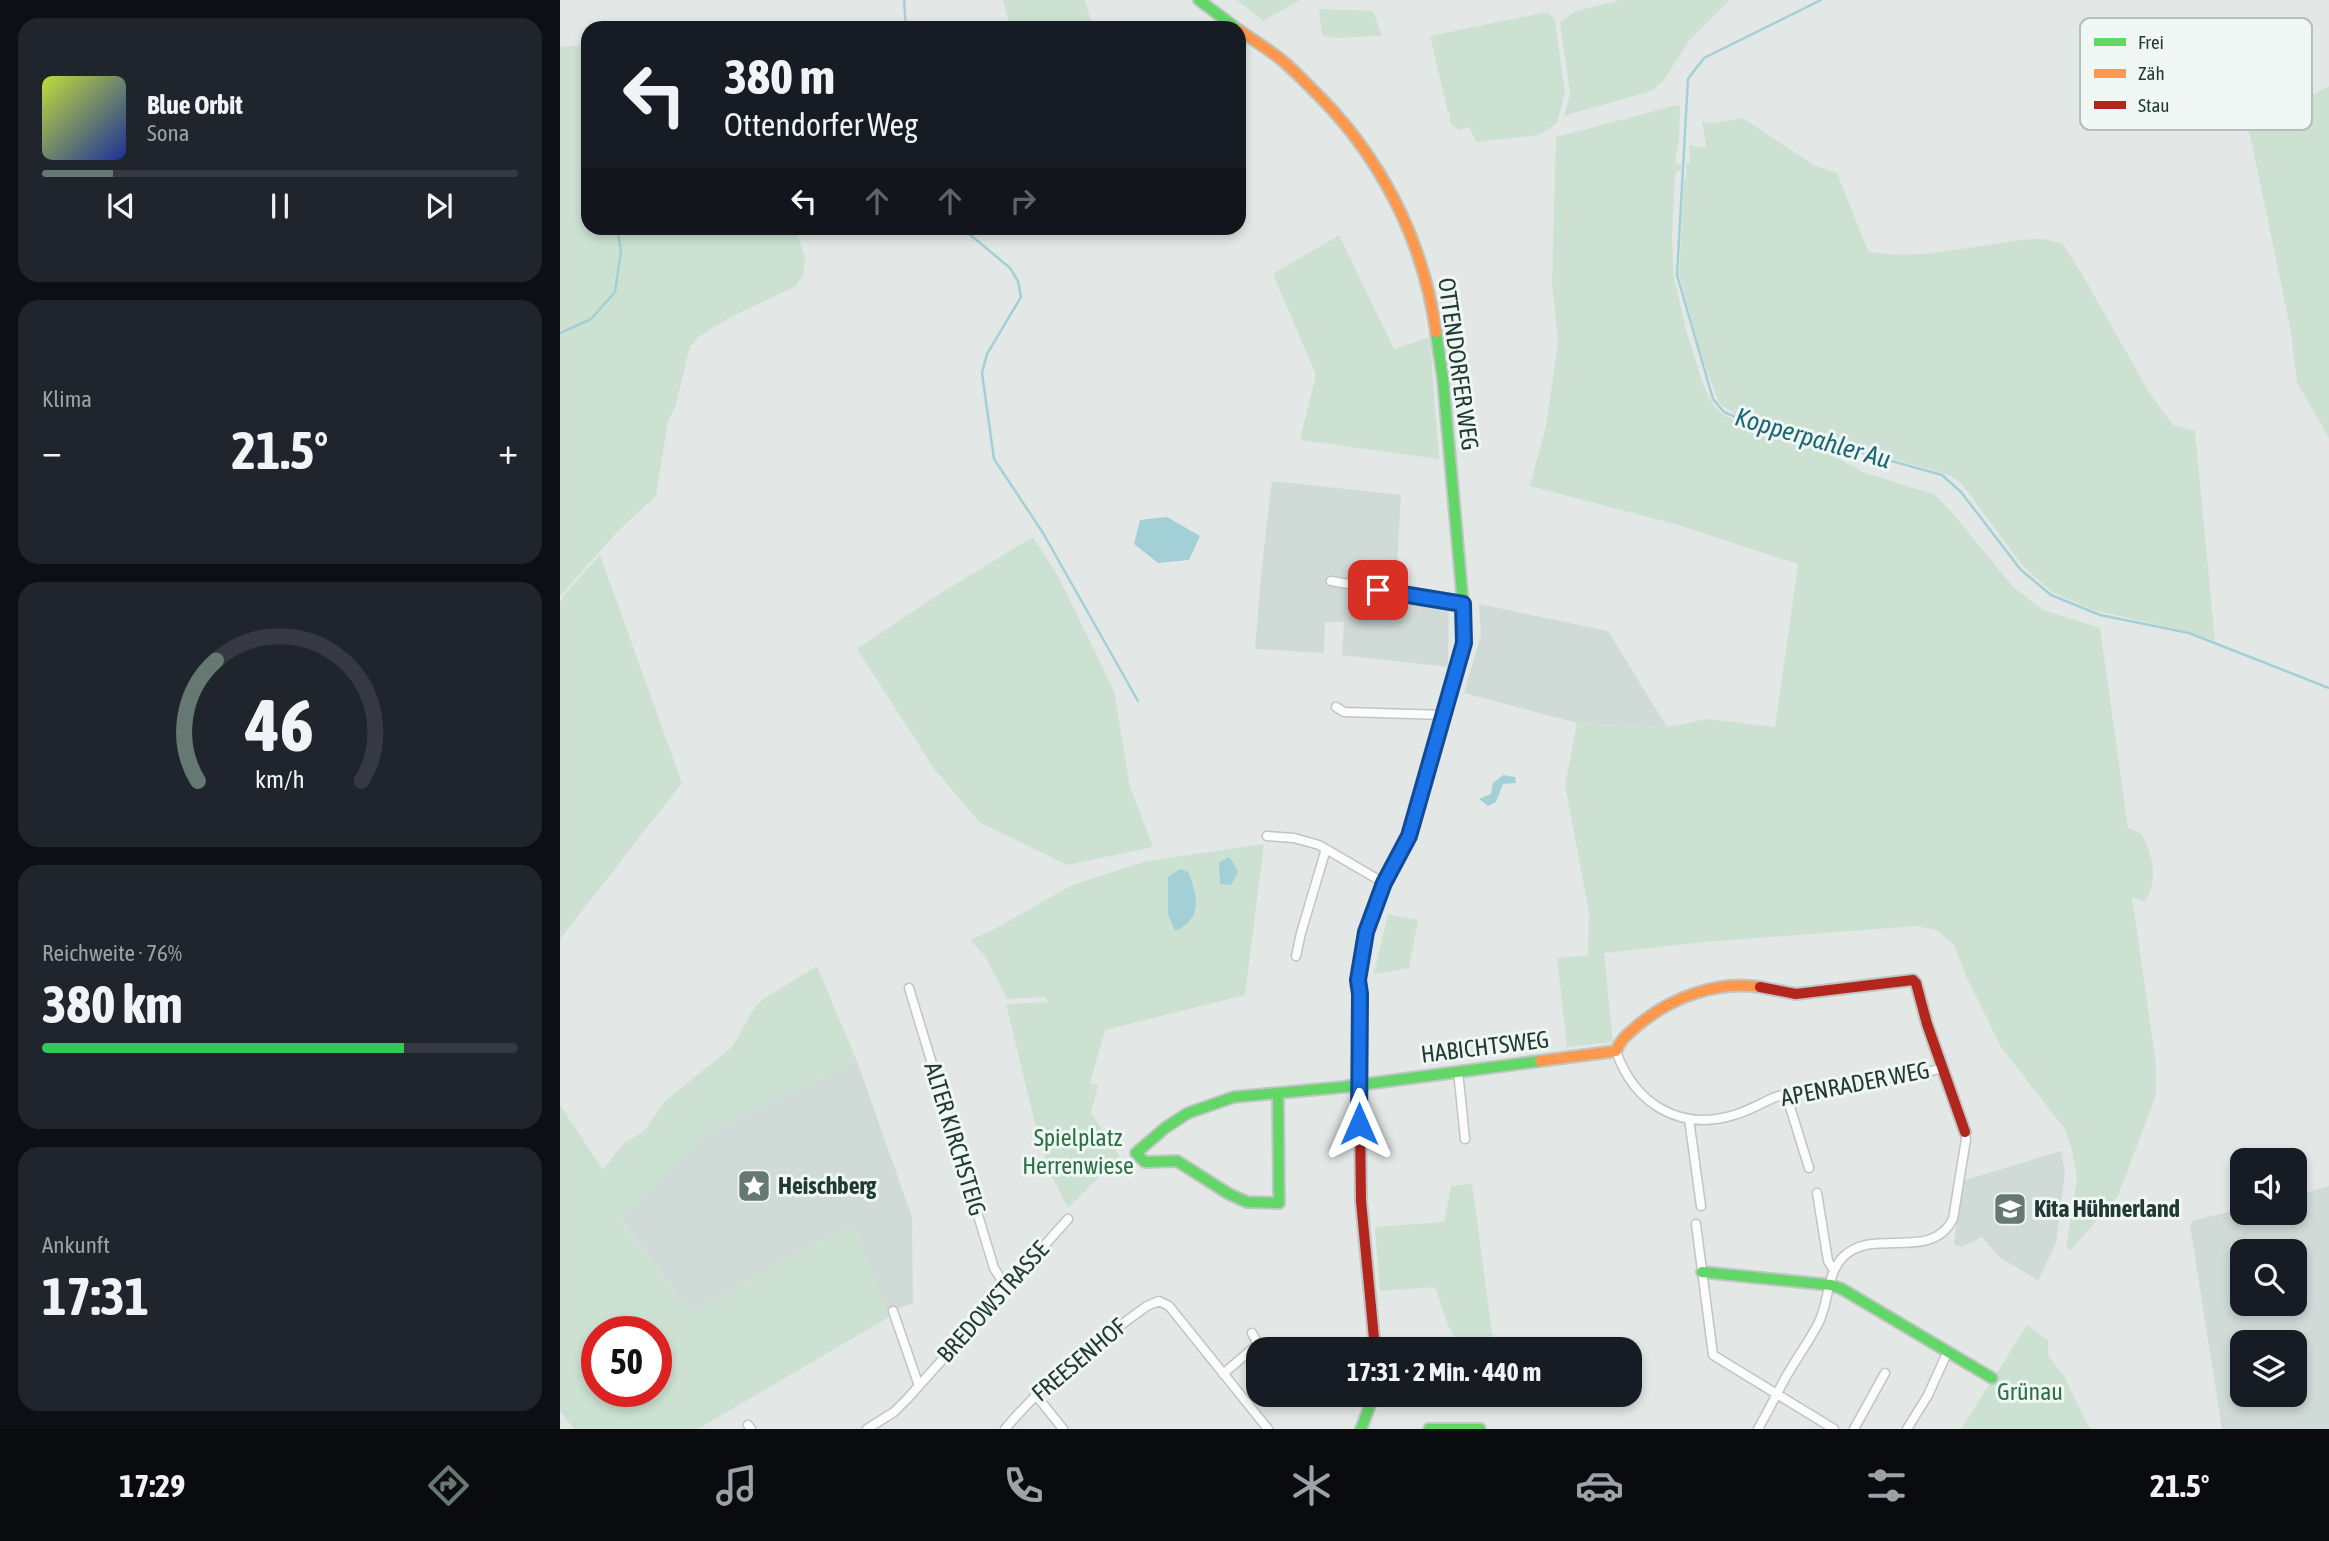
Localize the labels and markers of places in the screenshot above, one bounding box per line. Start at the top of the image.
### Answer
pin [1348,560,1408,620]
place icon: Heischberg [735,1167,773,1205]
place label: Heischberg [778,1172,877,1199]
school or university icon: Kita Hühnerland [1991,1190,2029,1228]
place label: Kita Hühnerland [2034,1195,2180,1222]

